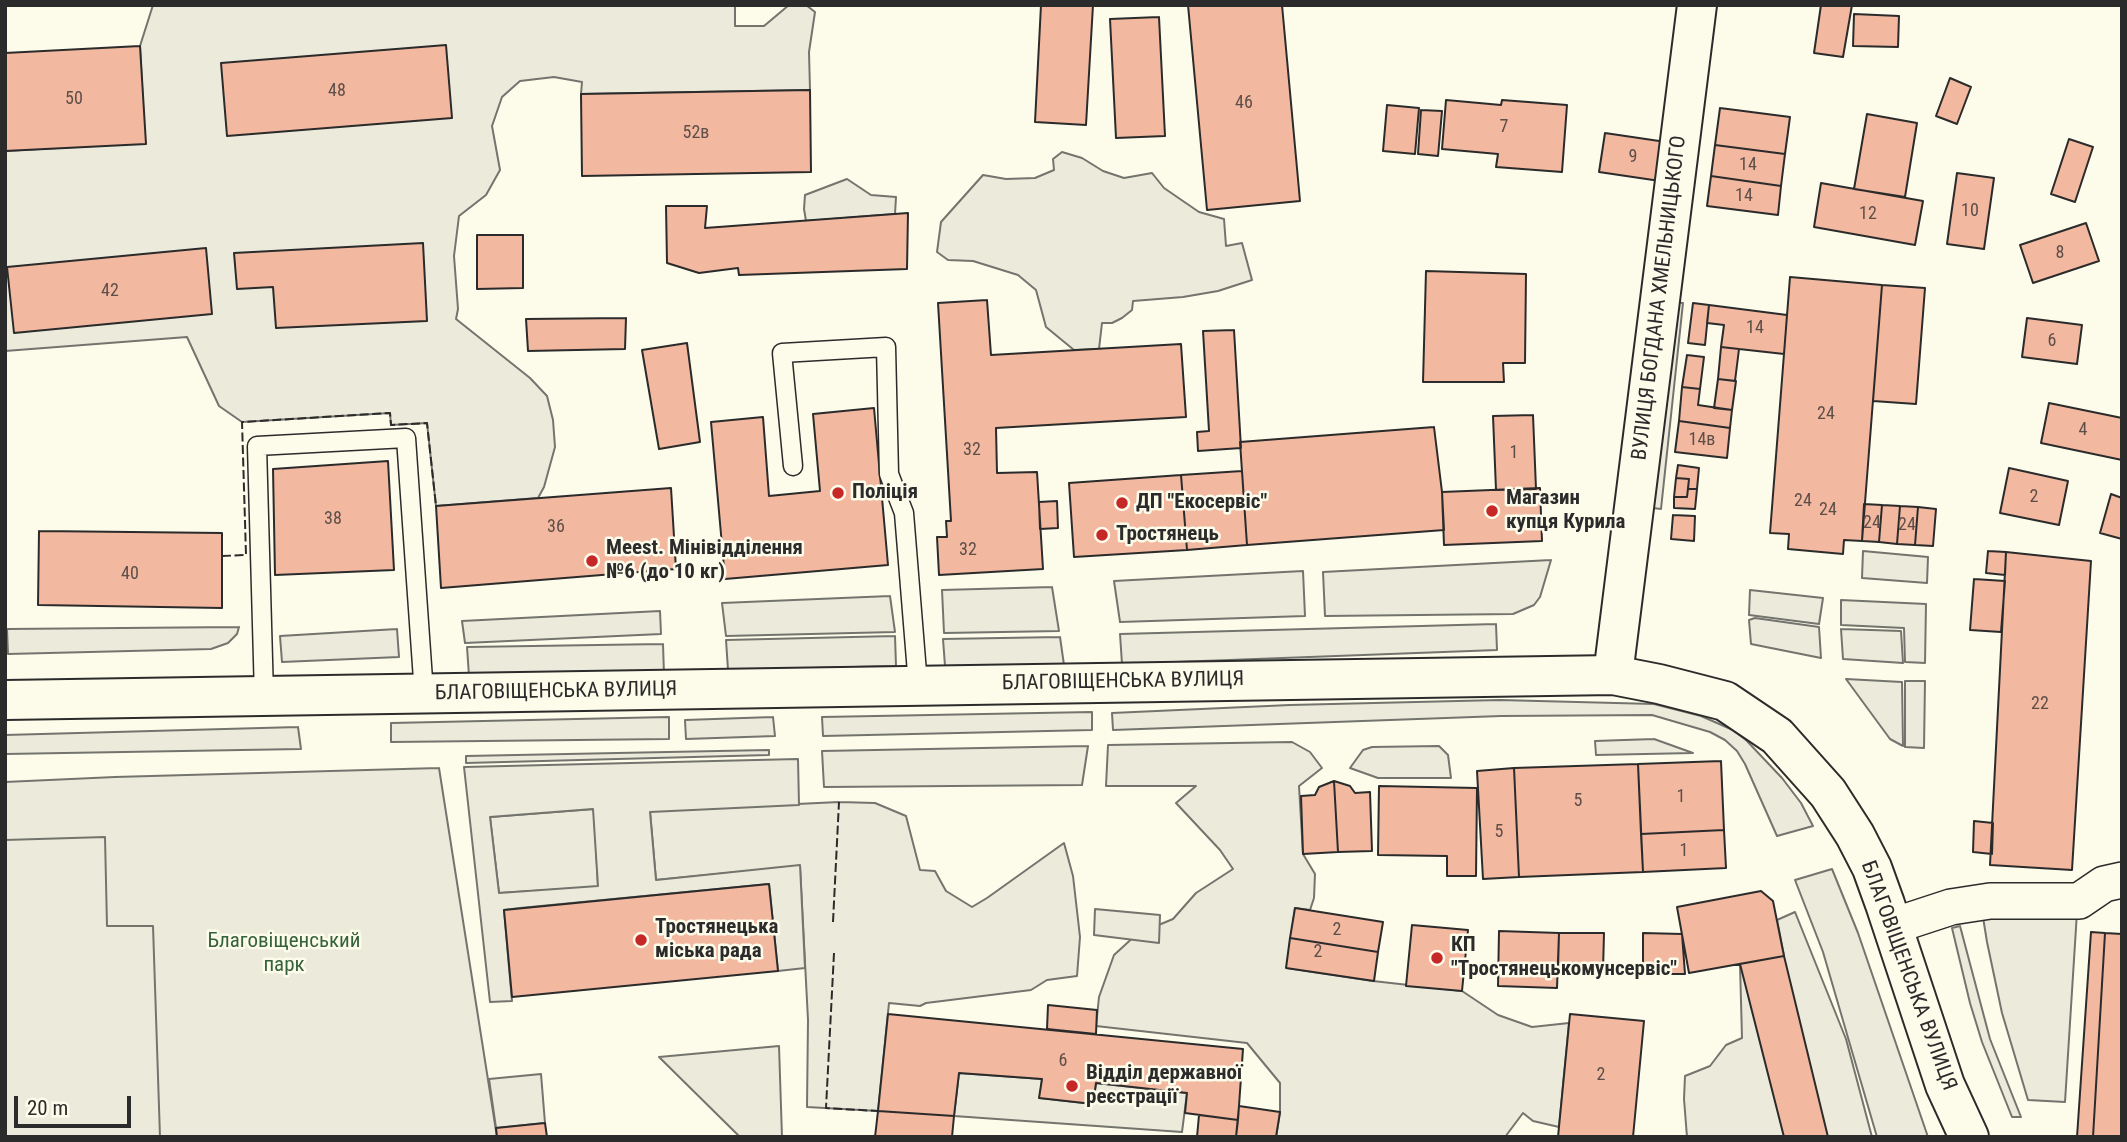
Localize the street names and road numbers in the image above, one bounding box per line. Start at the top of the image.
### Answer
street label: ВУЛИЦЯ БОГДАНА ХМЕЛЬНИЦЬКОГО [1628,134,1692,462]
street label: БЛАГОВІЩЕНСЬКА ВУЛИЦЯ [1002,667,1244,697]
street label: БЛАГОВІЩЕНСЬКА ВУЛИЦЯ [435,677,677,707]
street label: БЛАГОВІЩЕНСЬКА ВУЛИЦЯ [1855,858,1961,1094]

